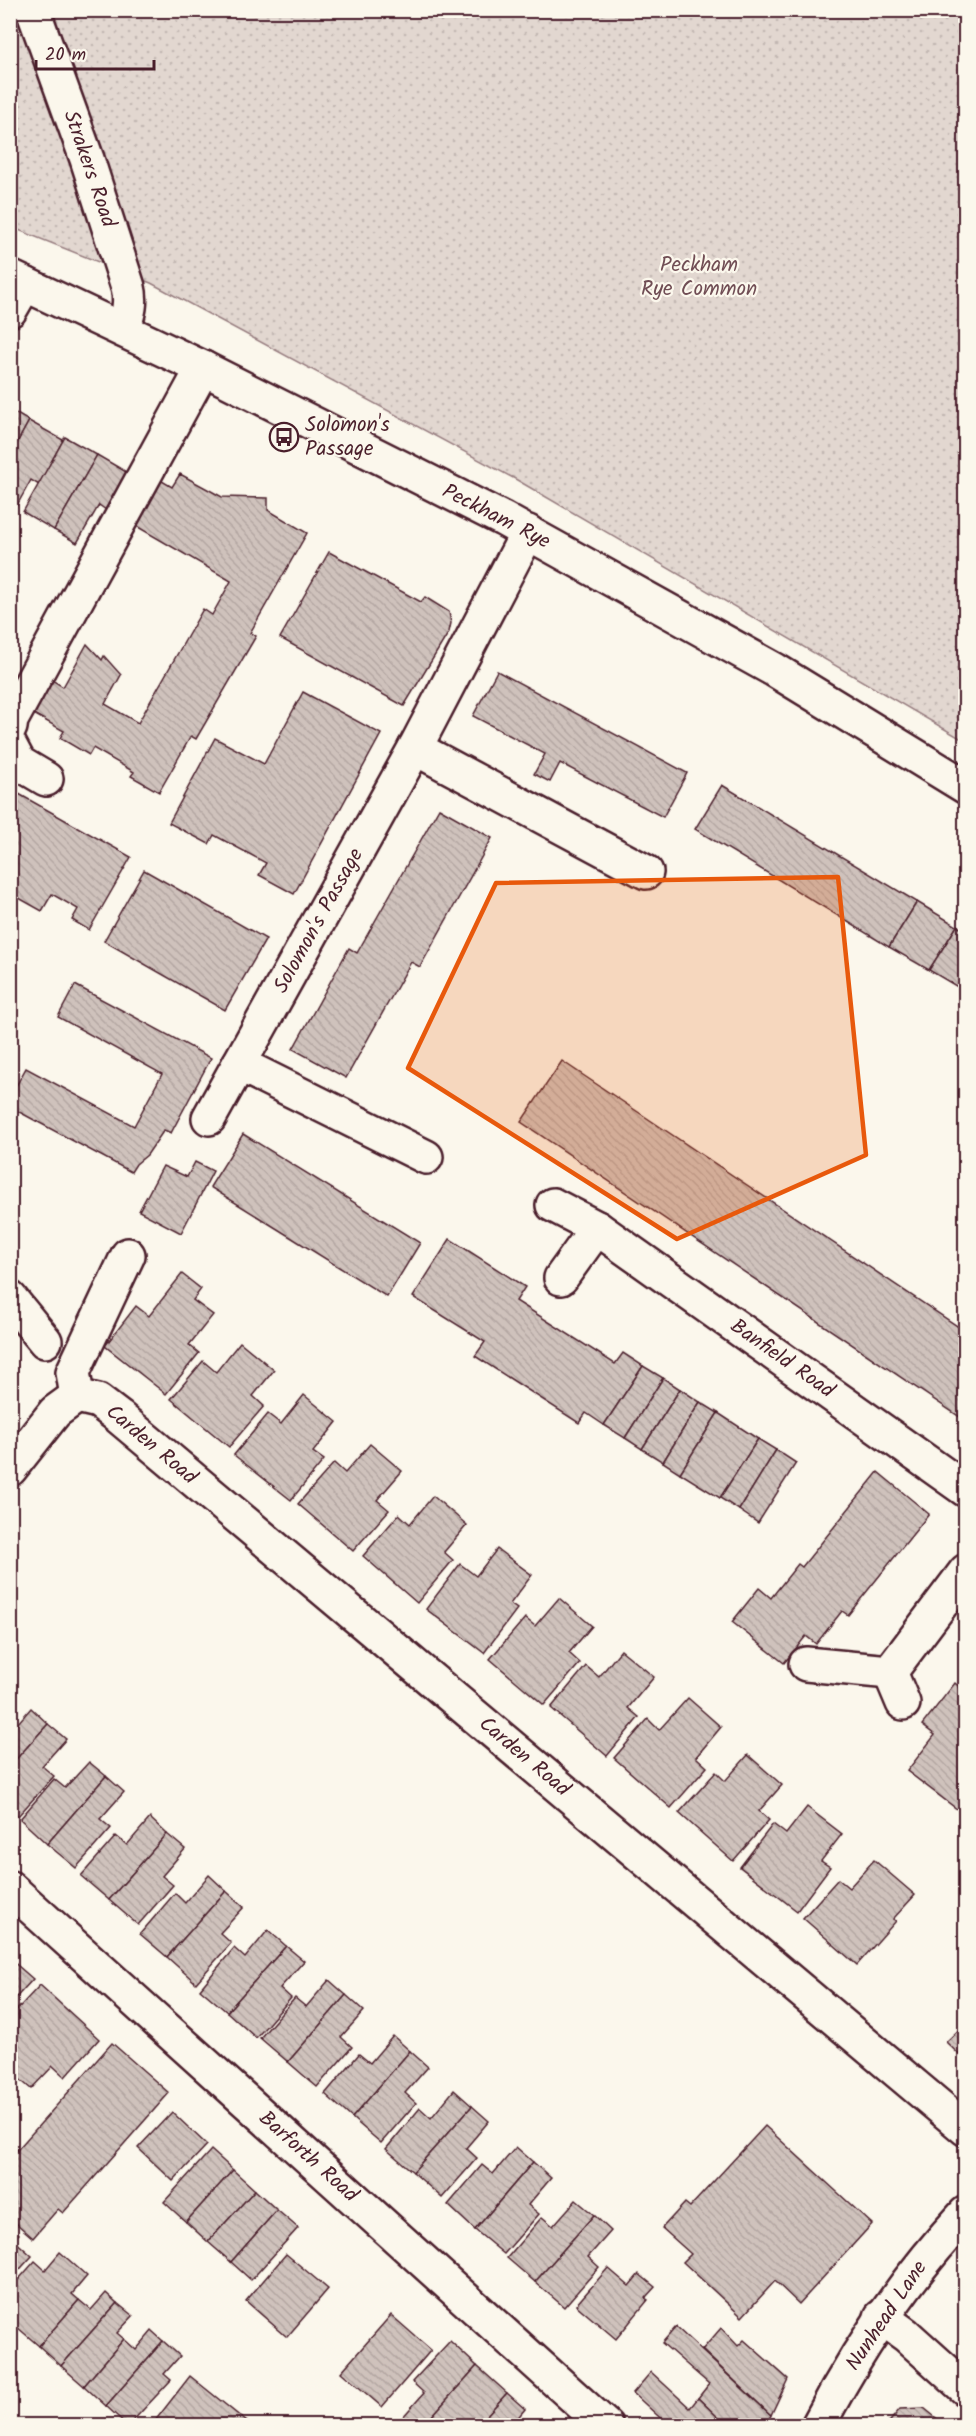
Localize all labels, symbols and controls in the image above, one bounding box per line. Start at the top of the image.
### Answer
scale bar [36,33,154,71]
text: 20 m [45,41,86,70]
street label: Strakers Road [54,106,125,232]
park label: Peckham Rye Common [641,249,757,306]
place label: Solomon's Passage [305,409,390,466]
bus stop icon: Solomon's Passage [268,421,300,453]
street label: Peckham Rye [436,476,556,559]
street label: Solomon's Passage [265,842,373,1000]
street label: Banfield Road [723,1311,841,1408]
street label: Carden Road [98,1397,205,1494]
street label: Carden Road [471,1709,578,1806]
street label: Barforth Road [251,2103,366,2211]
street label: Nunhead Lane [838,2254,936,2378]

